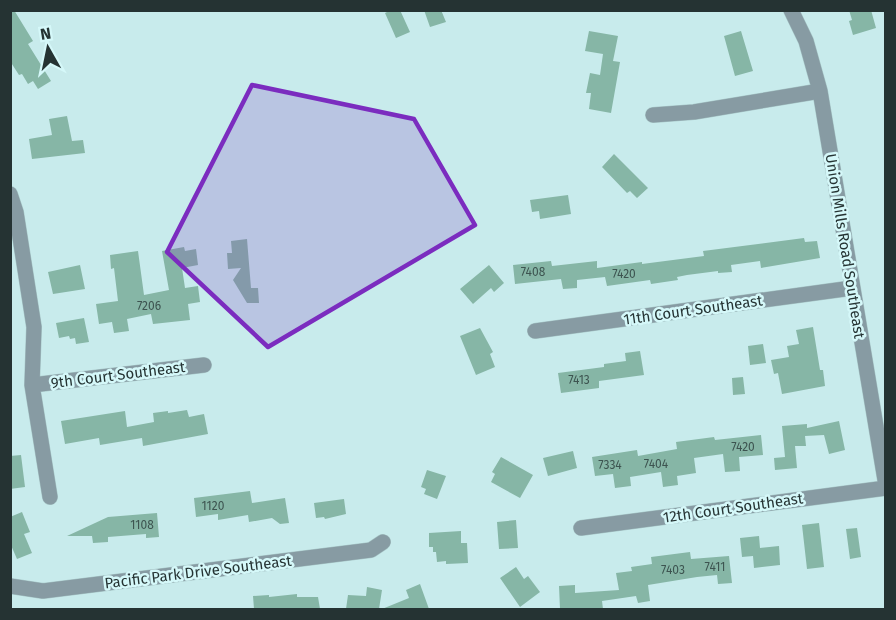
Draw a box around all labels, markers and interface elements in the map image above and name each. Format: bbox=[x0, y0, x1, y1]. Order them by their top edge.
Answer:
north arrow bbox=[18, 18, 78, 78]
text: N bbox=[39, 23, 52, 44]
street label: Union Mills Road Southeast bbox=[821, 152, 869, 340]
house number: 7408 bbox=[521, 265, 546, 279]
house number: 7420 bbox=[612, 267, 636, 281]
street label: 11th Court Southeast bbox=[622, 291, 764, 329]
house number: 7206 bbox=[137, 299, 161, 313]
street label: 9th Court Southeast bbox=[50, 358, 187, 392]
house number: 7413 bbox=[568, 373, 590, 387]
house number: 7420 bbox=[731, 440, 755, 454]
house number: 7404 bbox=[644, 457, 669, 471]
house number: 7334 bbox=[598, 458, 622, 472]
street label: 12th Court Southeast bbox=[662, 489, 805, 527]
house number: 1120 bbox=[202, 499, 225, 513]
house number: 1108 bbox=[130, 518, 154, 532]
street label: Pacific Park Drive Southeast bbox=[104, 552, 293, 592]
house number: 7411 bbox=[705, 560, 725, 574]
house number: 7403 bbox=[661, 563, 685, 577]

